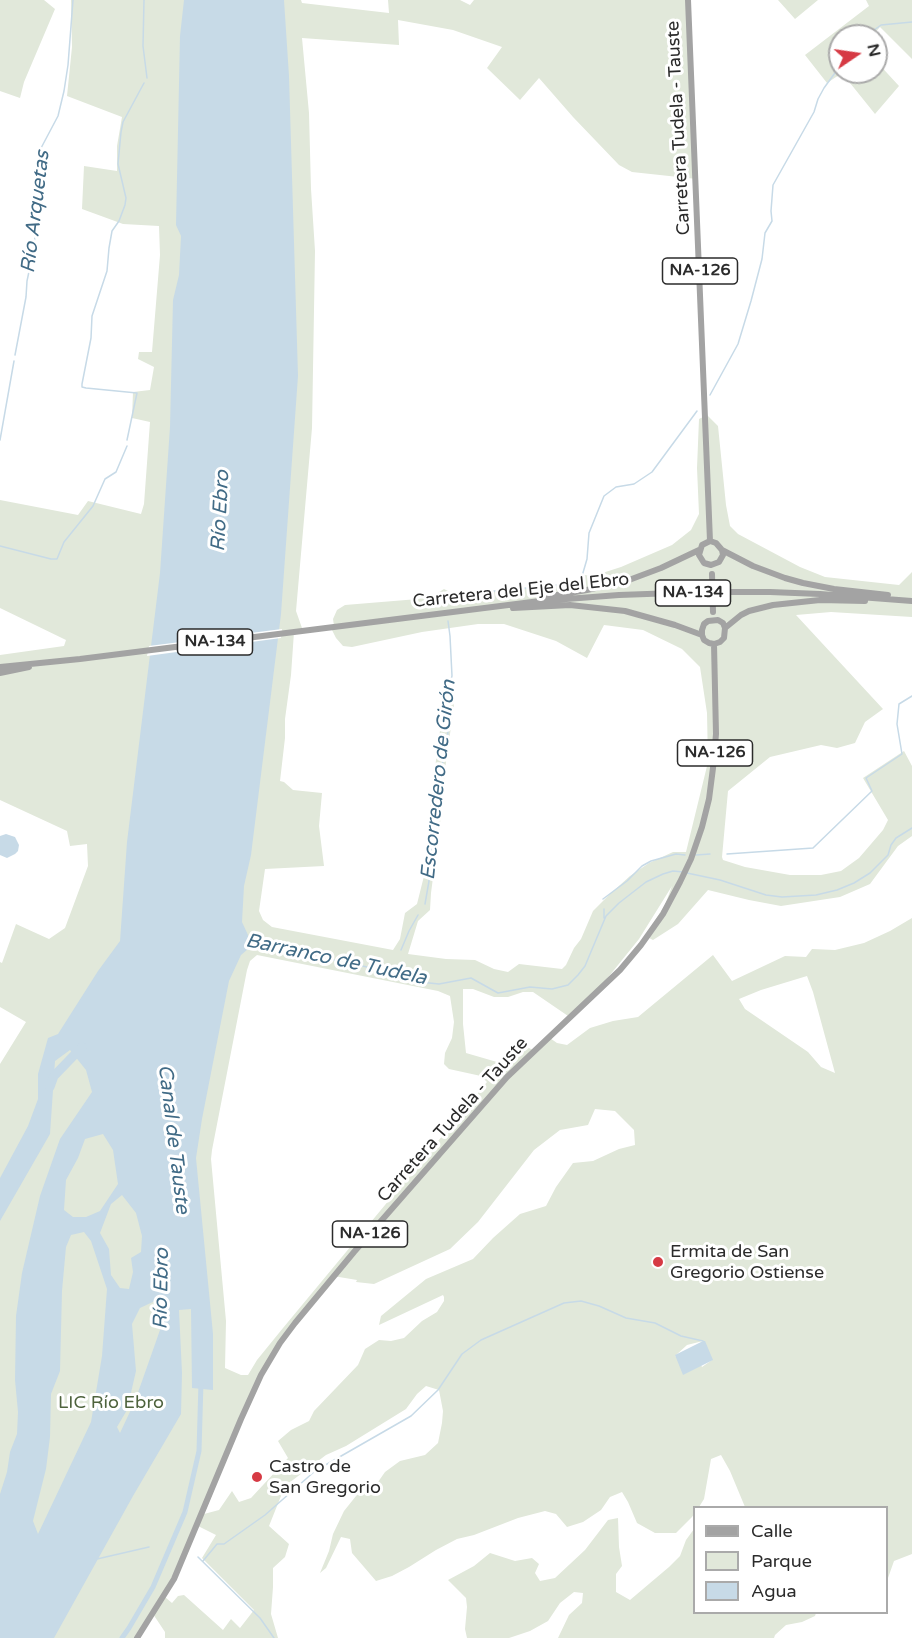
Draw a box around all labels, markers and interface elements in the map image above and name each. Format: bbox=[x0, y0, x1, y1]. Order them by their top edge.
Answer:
street label: Carretera Tudela - Tauste bbox=[663, 20, 695, 236]
north arrow bbox=[828, 24, 888, 84]
text: N bbox=[862, 42, 885, 59]
water label: Río Arquetas bbox=[17, 149, 55, 275]
road number: NA-126 bbox=[662, 258, 738, 284]
water label: Río Ebro bbox=[207, 470, 235, 552]
street label: Carretera del Eje del Ebro bbox=[412, 569, 630, 613]
road number: NA-134 bbox=[656, 580, 730, 606]
road number: NA-134 bbox=[178, 629, 252, 655]
water label: Escorredero de Girón bbox=[417, 679, 461, 881]
road number: NA-126 bbox=[678, 740, 752, 766]
water label: Barranco de Tudela bbox=[243, 929, 429, 991]
street label: Carretera Tudela - Tauste bbox=[373, 1033, 533, 1207]
water label: Canal de Tauste bbox=[152, 1063, 194, 1215]
road number: NA-126 bbox=[332, 1221, 407, 1247]
place label: Ermita de San Gregorio Ostiense bbox=[670, 1241, 824, 1284]
water label: Río Ebro bbox=[149, 1248, 175, 1330]
marker: Ermita de San Gregorio Ostiense bbox=[651, 1255, 665, 1269]
park label: LIC Río Ebro bbox=[58, 1392, 164, 1414]
place label: Castro de San Gregorio bbox=[269, 1456, 381, 1498]
marker: Castro de San Gregorio bbox=[250, 1470, 264, 1484]
legend bbox=[693, 1506, 888, 1614]
text: Calle bbox=[751, 1520, 793, 1542]
text: Parque bbox=[751, 1550, 812, 1572]
text: Agua bbox=[751, 1580, 797, 1602]

